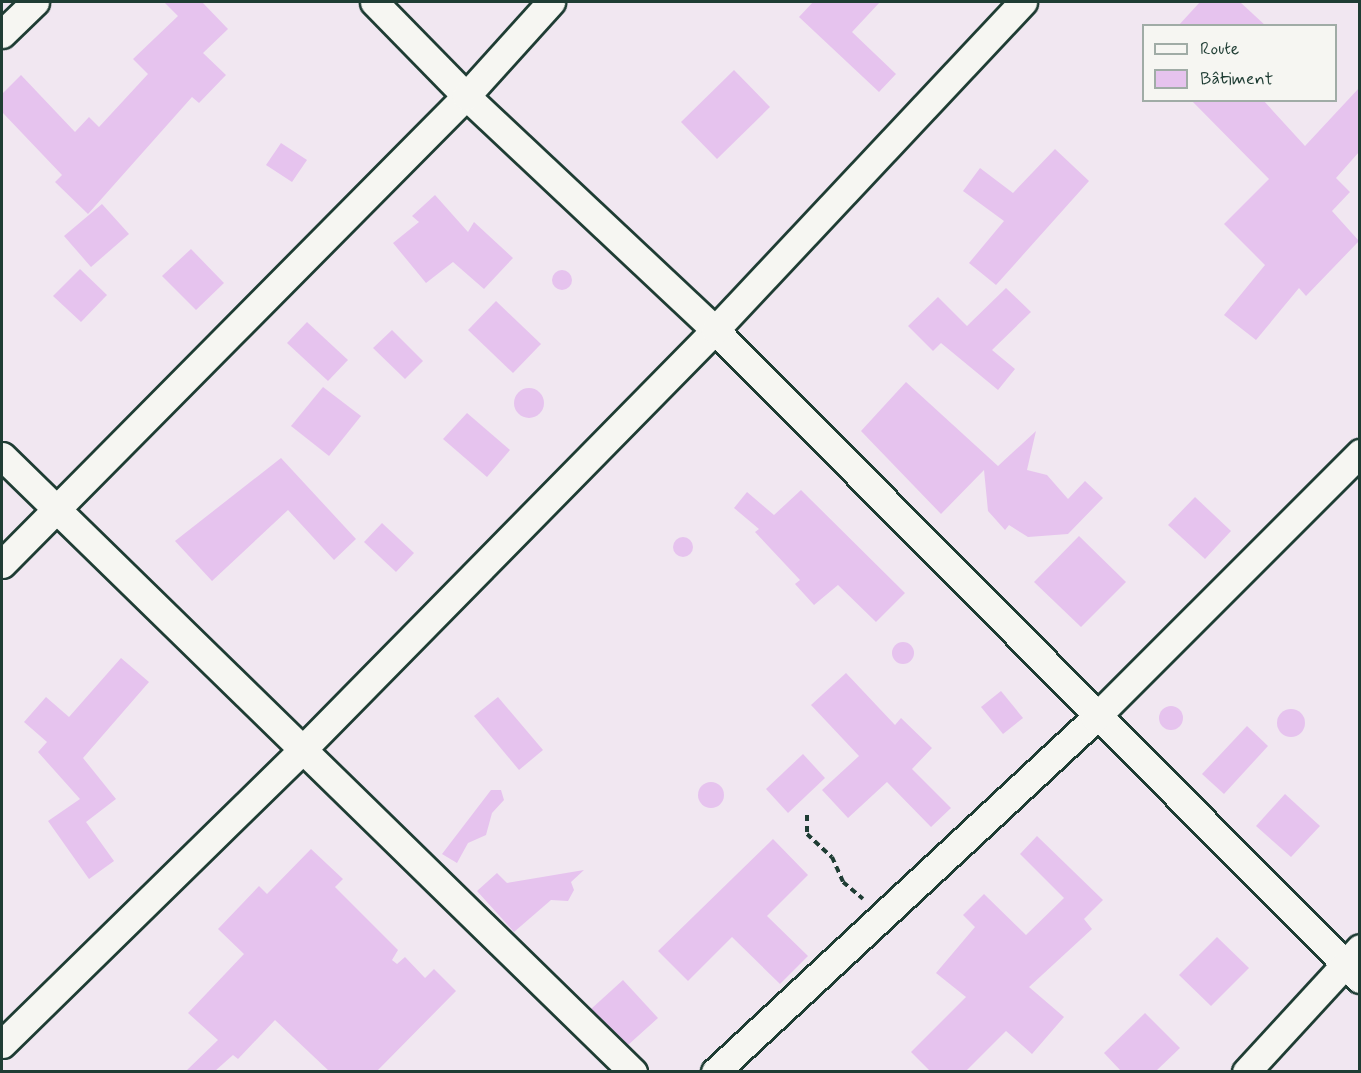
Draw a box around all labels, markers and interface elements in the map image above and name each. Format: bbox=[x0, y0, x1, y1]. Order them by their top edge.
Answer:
legend bbox=[1142, 24, 1337, 102]
text: Route bbox=[1200, 37, 1239, 61]
text: Bâtiment bbox=[1200, 67, 1273, 91]

